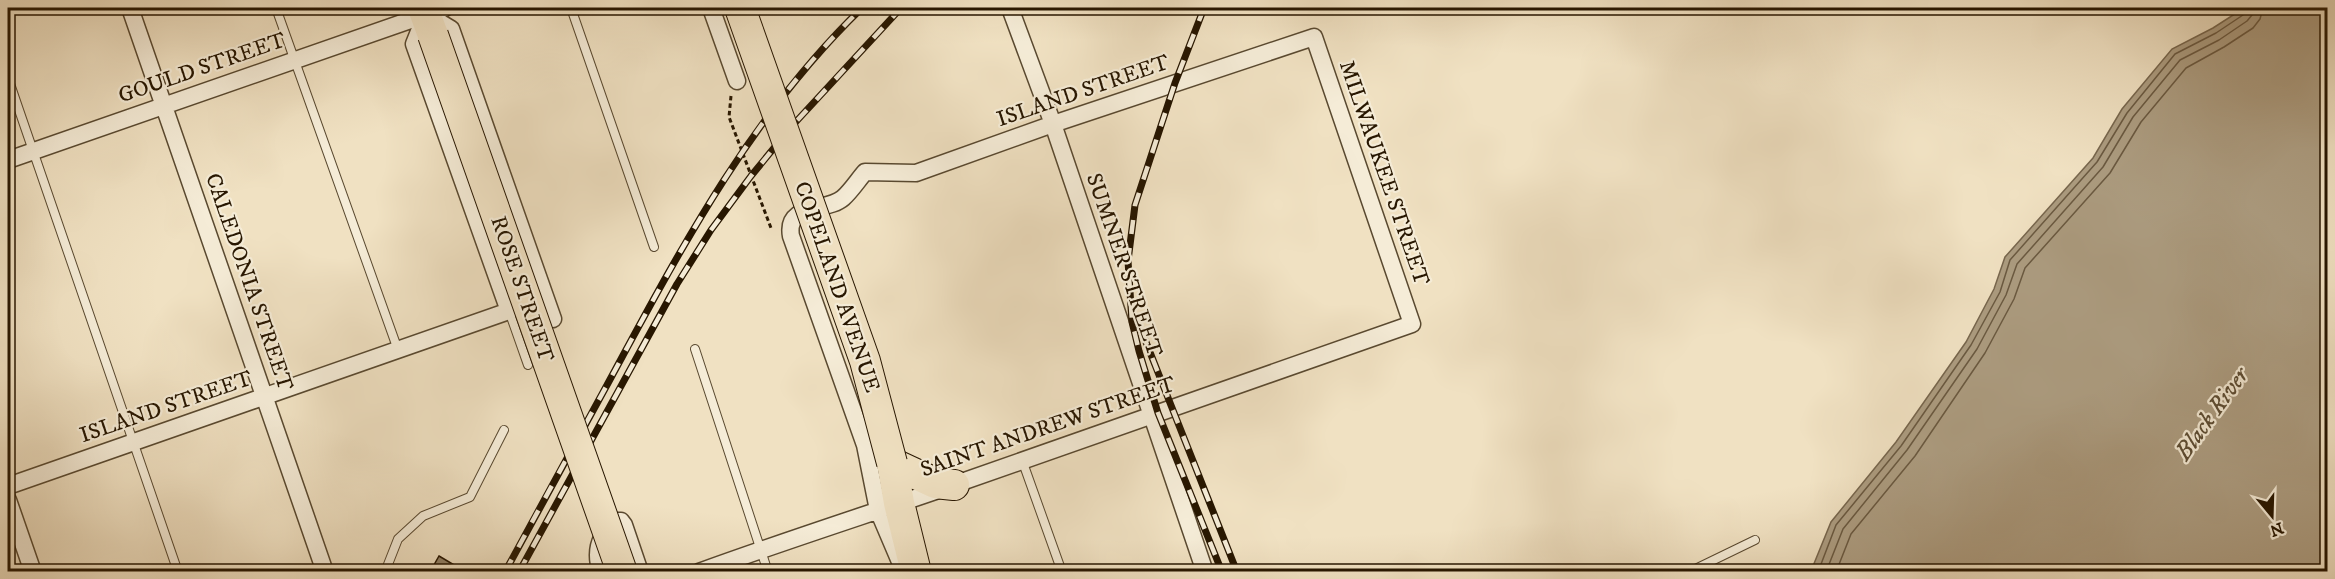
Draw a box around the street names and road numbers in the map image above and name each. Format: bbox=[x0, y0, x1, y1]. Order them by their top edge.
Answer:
street label: GOULD STREET bbox=[115, 27, 290, 109]
street label: ISLAND STREET bbox=[993, 49, 1173, 133]
street label: MILWAUKEE STREET bbox=[1333, 57, 1435, 289]
street label: CALEDONIA STREET bbox=[199, 170, 299, 395]
street label: SUMNER STREET bbox=[1080, 170, 1168, 361]
street label: COPELAND AVENUE bbox=[788, 178, 886, 396]
street label: ROSE STREET bbox=[484, 212, 560, 366]
street label: ISLAND STREET bbox=[76, 365, 256, 449]
street label: SAINT ANDREW STREET bbox=[917, 371, 1179, 483]

